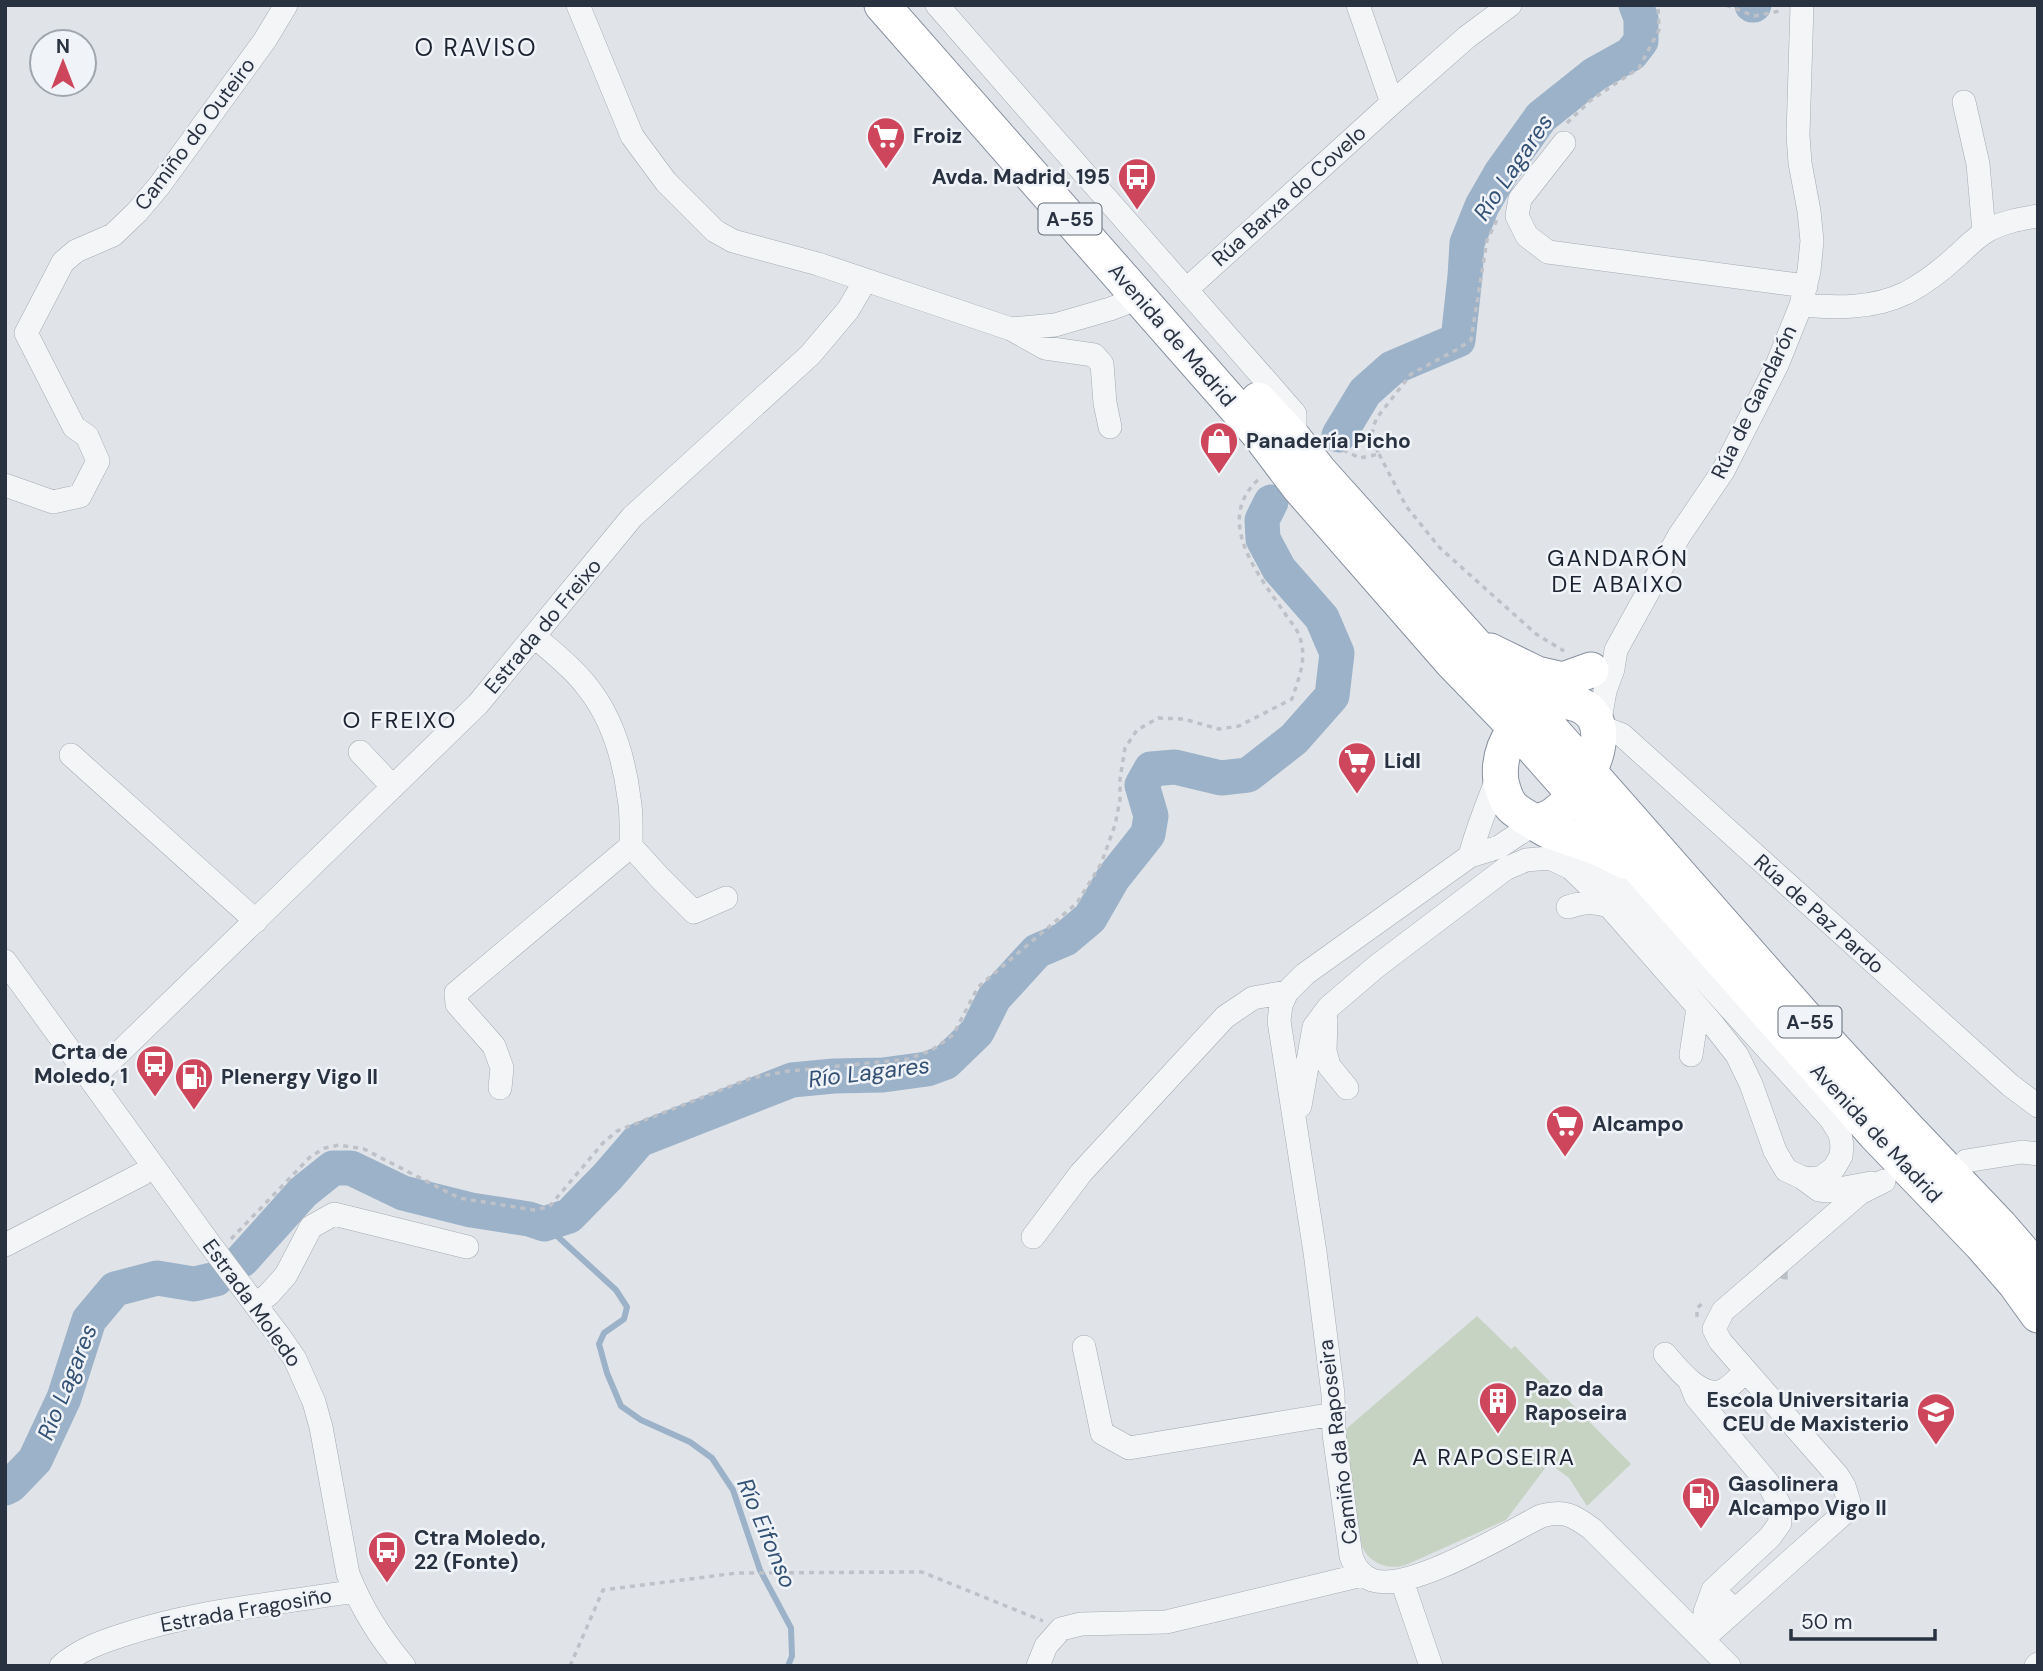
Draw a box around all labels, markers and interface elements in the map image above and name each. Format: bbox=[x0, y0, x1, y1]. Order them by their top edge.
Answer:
north arrow bbox=[28, 28, 98, 98]
district label: O RAVISO bbox=[415, 32, 538, 63]
text: N bbox=[56, 34, 70, 59]
street label: Camiño do Outeiro bbox=[128, 52, 262, 216]
water label: Río Lagares bbox=[1466, 108, 1560, 226]
supermarket icon: Froiz bbox=[865, 115, 907, 170]
street label: Rúa Barxa do Covelo bbox=[1206, 119, 1372, 273]
place label: Froiz bbox=[913, 122, 962, 150]
bus stop icon: Avda. Madrid, 195 bbox=[1116, 156, 1158, 211]
place label: Avda. Madrid, 195 bbox=[932, 163, 1110, 191]
road number: A-55 bbox=[1038, 204, 1102, 234]
street label: Avenida de Madrid bbox=[1102, 257, 1242, 413]
street label: Rúa de Gandarón bbox=[1705, 320, 1803, 484]
shop icon: Panadería Picho bbox=[1198, 420, 1240, 475]
place label: Panadería Picho bbox=[1246, 427, 1411, 455]
district label: GANDARÓN DE ABAIXO bbox=[1547, 543, 1689, 599]
street label: Estrada do Freixo bbox=[478, 552, 608, 700]
district label: O FREIXO bbox=[343, 705, 457, 735]
supermarket icon: Lidl bbox=[1336, 740, 1378, 795]
place label: Lidl bbox=[1384, 747, 1421, 775]
street label: Rúa de Paz Pardo bbox=[1748, 848, 1890, 980]
road number: A-55 bbox=[1778, 1006, 1842, 1038]
place label: Crta de Moledo, 1 bbox=[34, 1038, 128, 1090]
bus stop icon: Crta de Moledo, 1 bbox=[134, 1043, 176, 1098]
water label: Río Lagares bbox=[807, 1050, 931, 1094]
fuel station icon: Plenergy Vigo II bbox=[173, 1056, 215, 1111]
street label: Avenida de Madrid bbox=[1804, 1057, 1948, 1209]
place label: Plenergy Vigo II bbox=[221, 1063, 378, 1091]
supermarket icon: Alcampo bbox=[1544, 1103, 1586, 1158]
place label: Alcampo bbox=[1592, 1110, 1684, 1138]
street label: Estrada Moledo bbox=[196, 1233, 308, 1373]
water label: Río Lagares bbox=[30, 1320, 104, 1444]
street label: Camiño da Raposeira bbox=[1312, 1338, 1364, 1546]
place label: Pazo da Raposeira bbox=[1525, 1375, 1627, 1427]
building icon: Pazo da Raposeira bbox=[1477, 1380, 1519, 1435]
place label: Escola Universitaria CEU de Maxisterio bbox=[1707, 1386, 1909, 1438]
school or university icon: Escola Universitaria CEU de Maxisterio bbox=[1915, 1391, 1957, 1446]
district label: A RAPOSEIRA bbox=[1412, 1442, 1576, 1472]
place label: Gasolinera Alcampo Vigo II bbox=[1728, 1470, 1887, 1522]
water label: Río Eifonso bbox=[730, 1473, 804, 1593]
fuel station icon: Gasolinera Alcampo Vigo II bbox=[1680, 1475, 1722, 1530]
place label: Ctra Moledo, 22 (Fonte) bbox=[414, 1524, 546, 1576]
bus stop icon: Ctra Moledo, 22 (Fonte) bbox=[366, 1529, 408, 1584]
street label: Estrada Fragosiño bbox=[158, 1581, 334, 1639]
scale bar bbox=[1791, 1598, 1934, 1642]
text: 50 m bbox=[1801, 1608, 1852, 1636]

